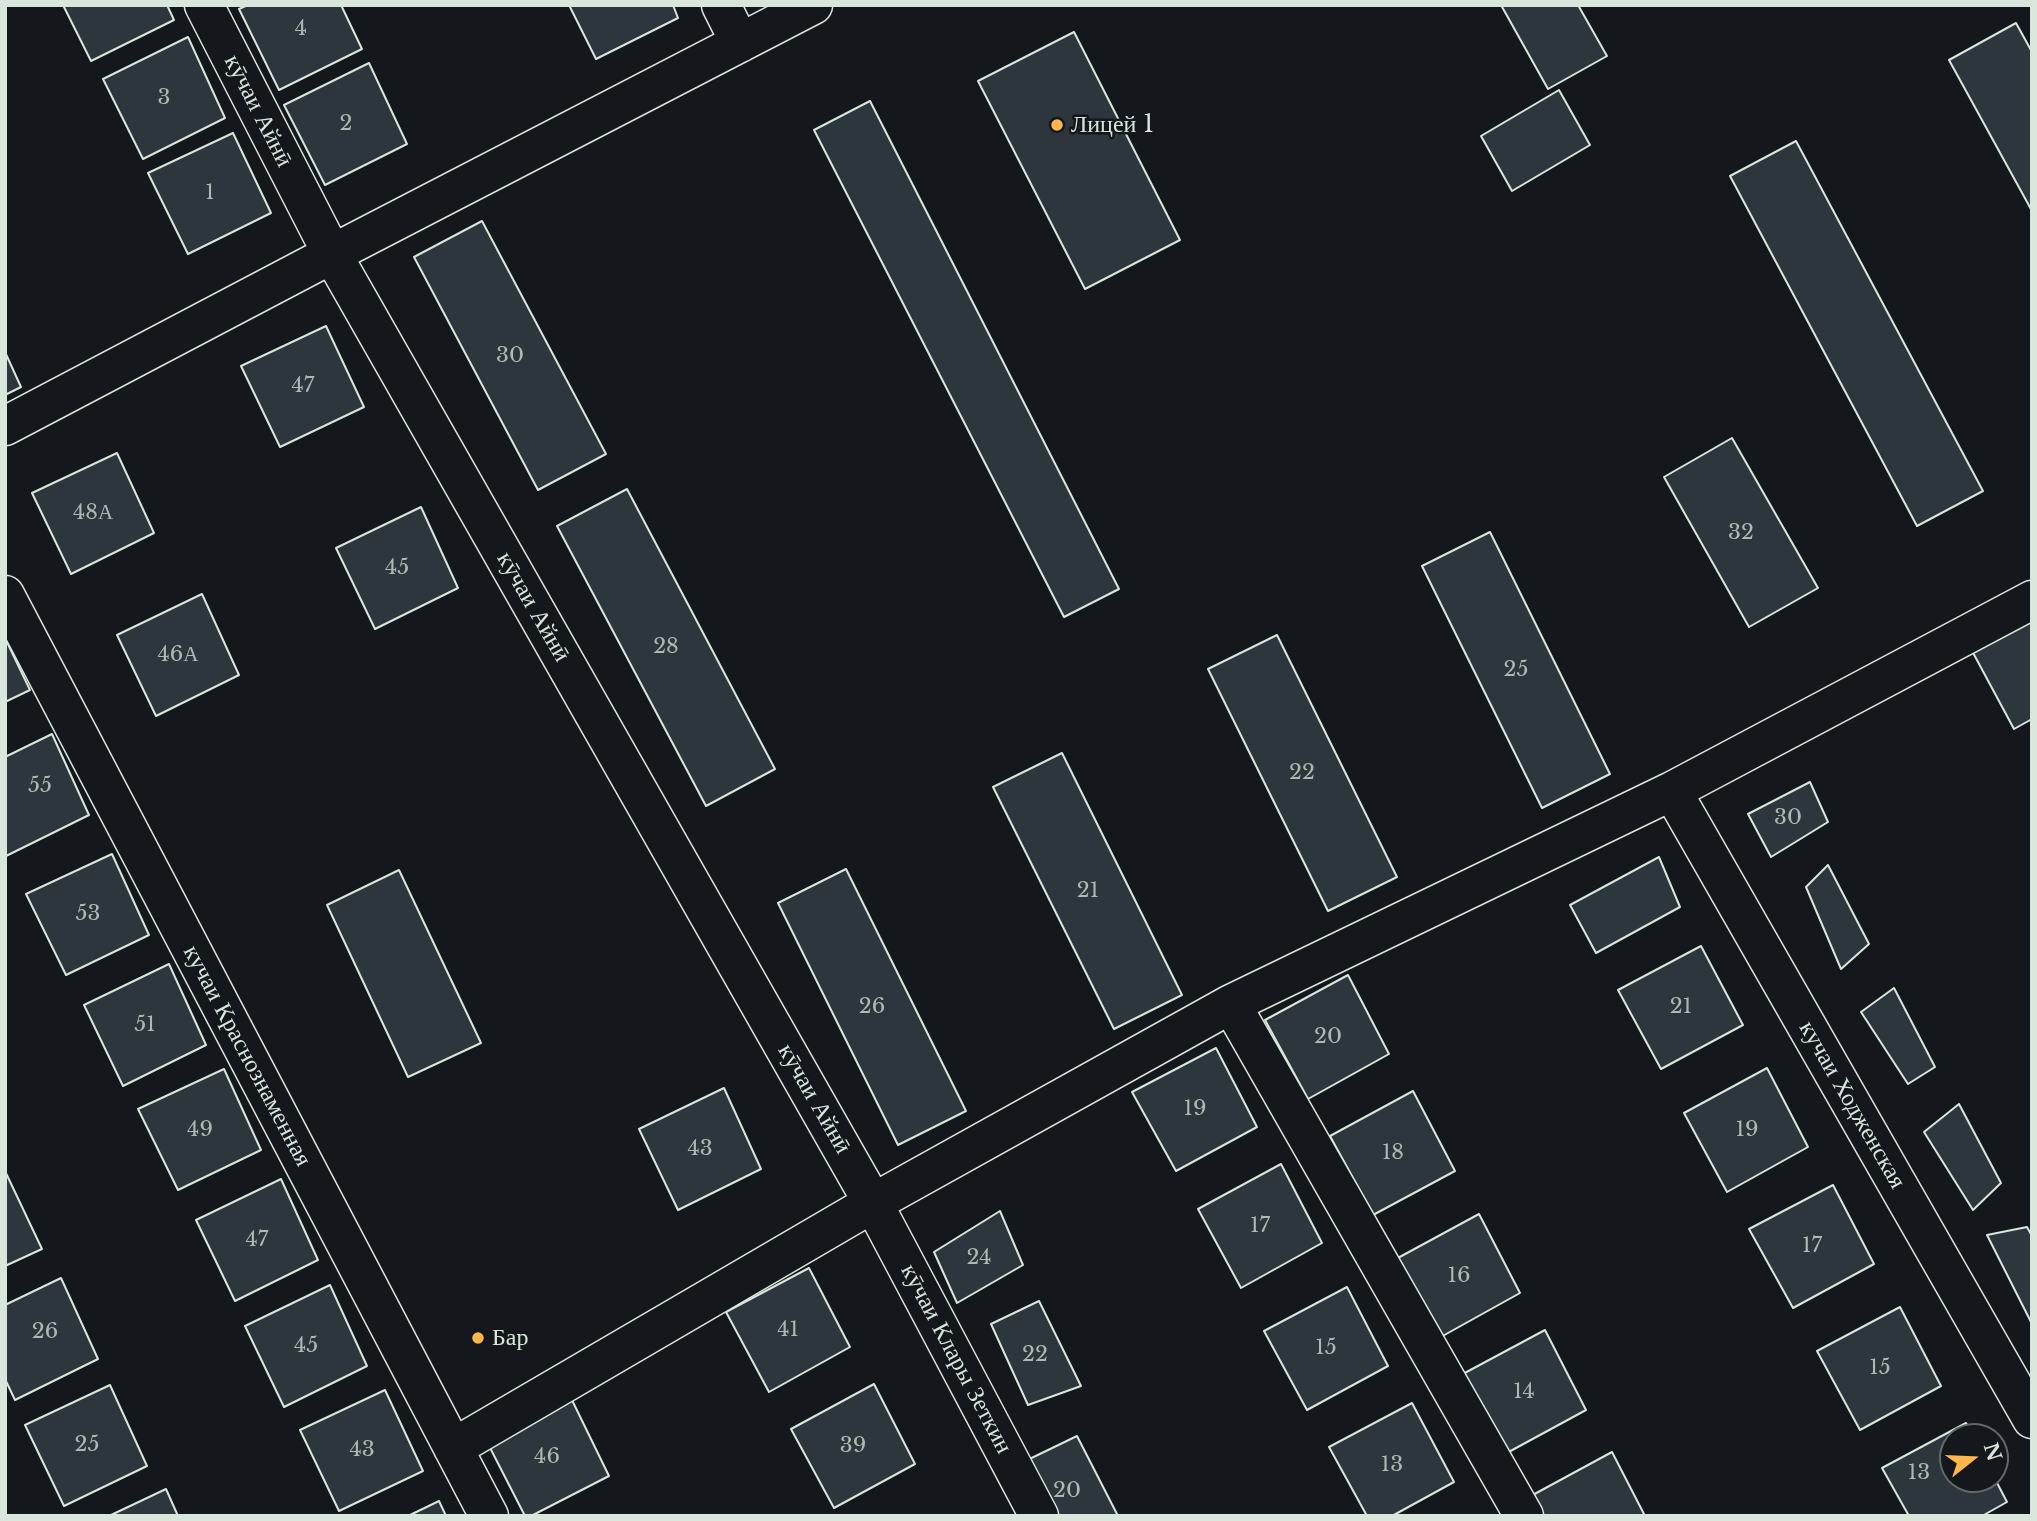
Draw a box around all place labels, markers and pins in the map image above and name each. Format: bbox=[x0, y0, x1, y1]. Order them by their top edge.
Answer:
place label: Лицей 1 bbox=[1071, 111, 1154, 139]
marker: Лицей 1 bbox=[1049, 117, 1065, 133]
place label: Бар bbox=[492, 1324, 528, 1352]
marker: Бар bbox=[470, 1330, 486, 1346]

